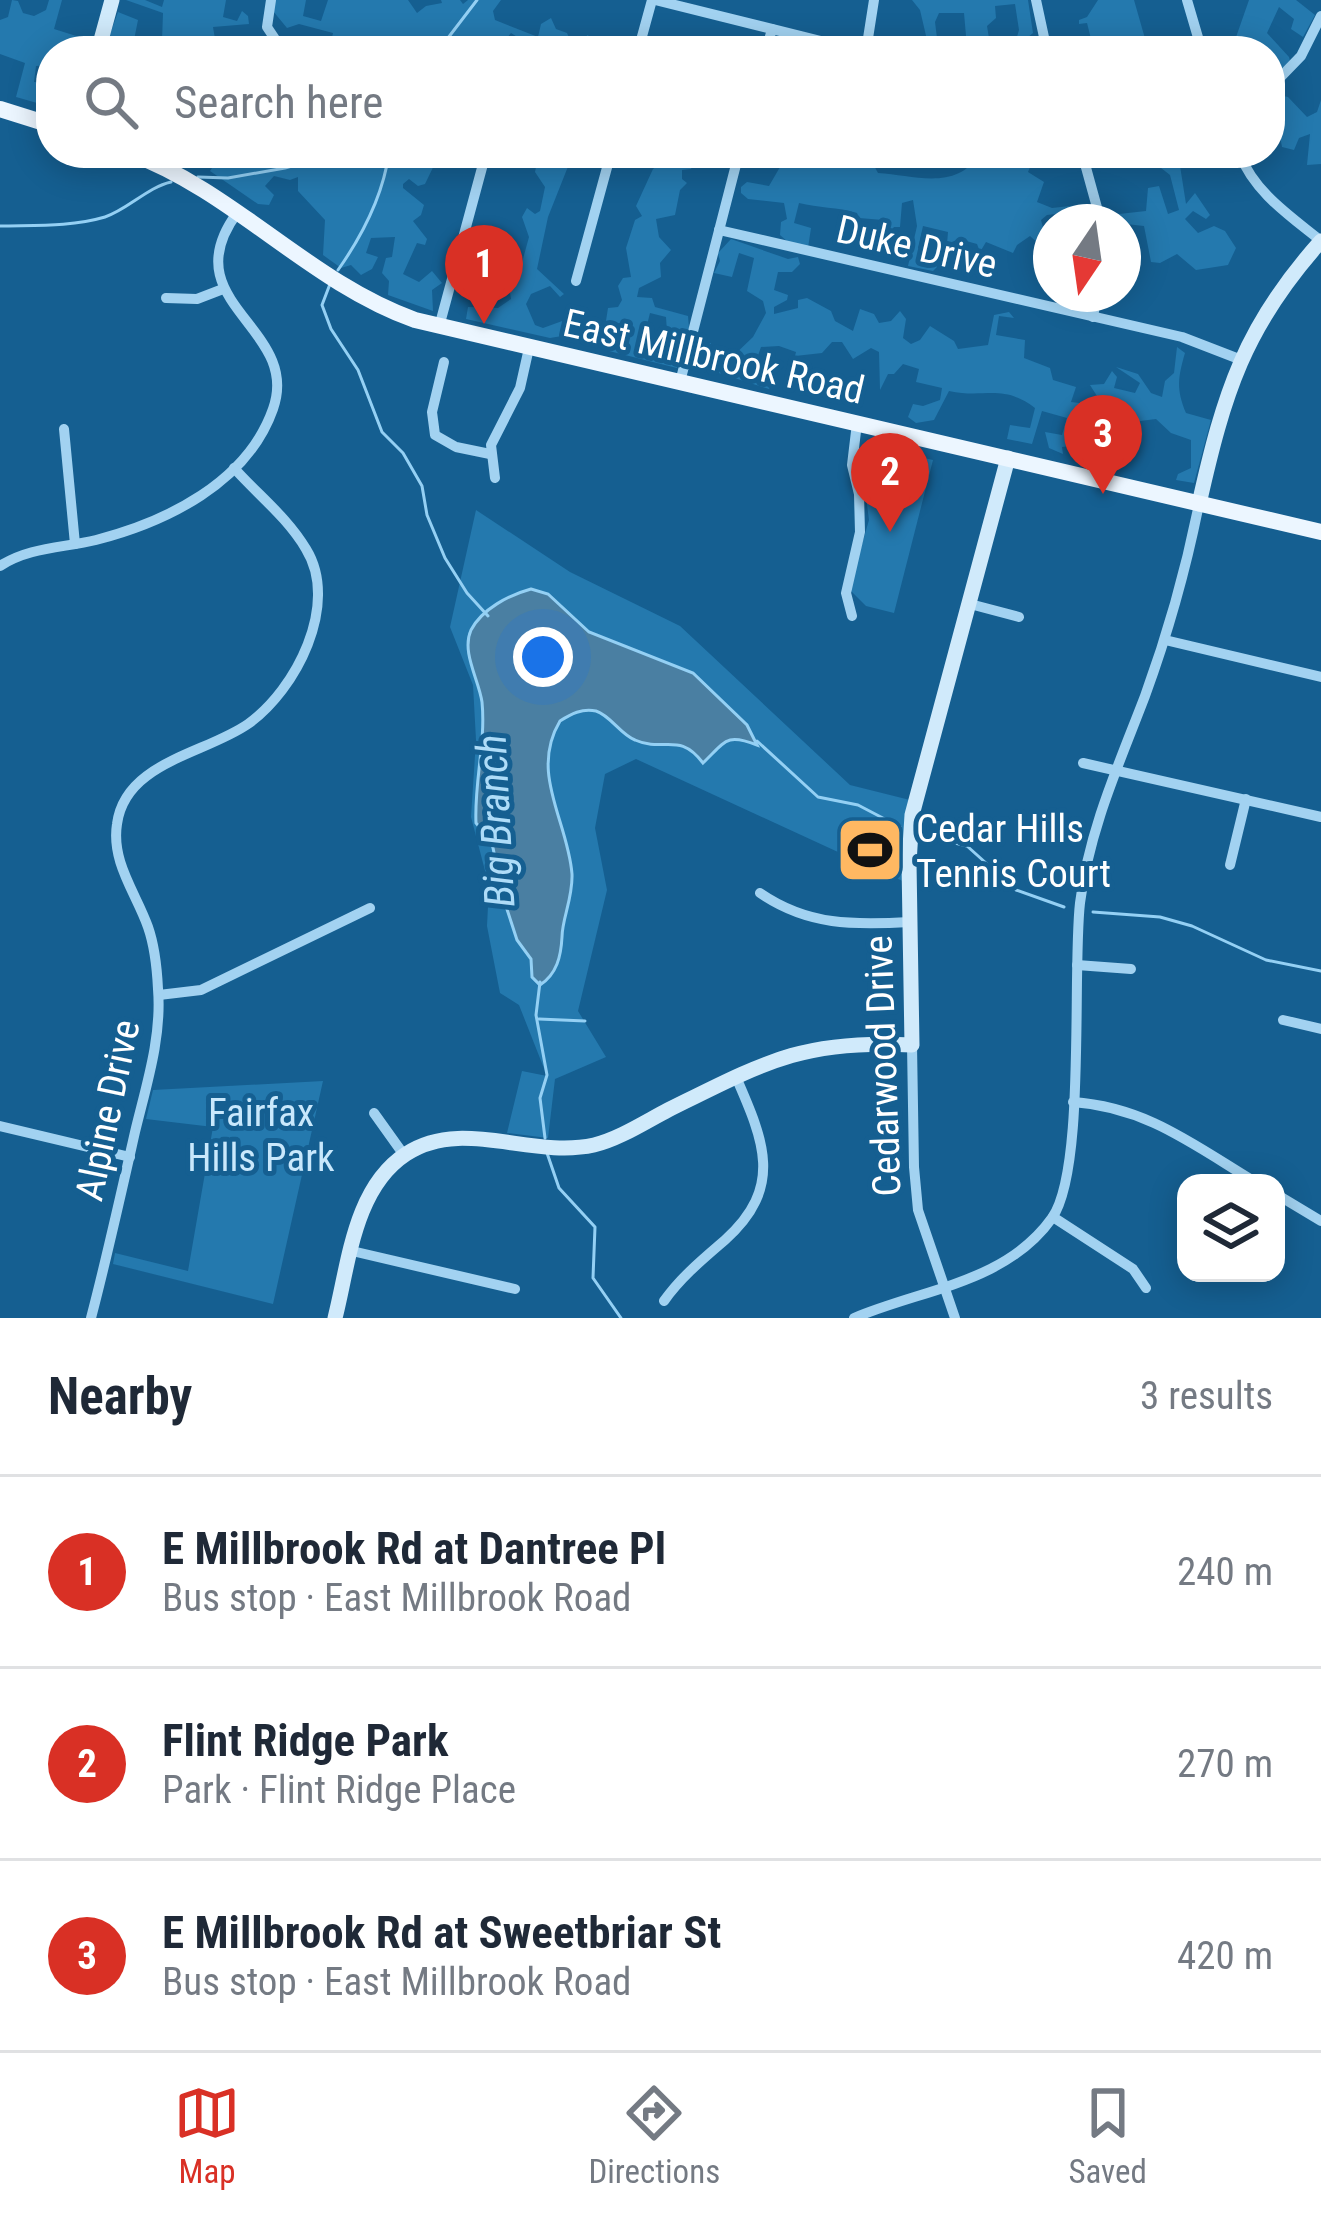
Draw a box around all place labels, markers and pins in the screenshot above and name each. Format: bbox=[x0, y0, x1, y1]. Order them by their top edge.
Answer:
pin: 1 bbox=[445, 225, 523, 324]
pin: 3 bbox=[1064, 395, 1142, 494]
pin: 2 bbox=[851, 433, 929, 532]
place label: Cedar Hills Tennis Court bbox=[916, 806, 1111, 897]
sports icon: Cedar Hills Tennis Court bbox=[835, 815, 905, 885]

